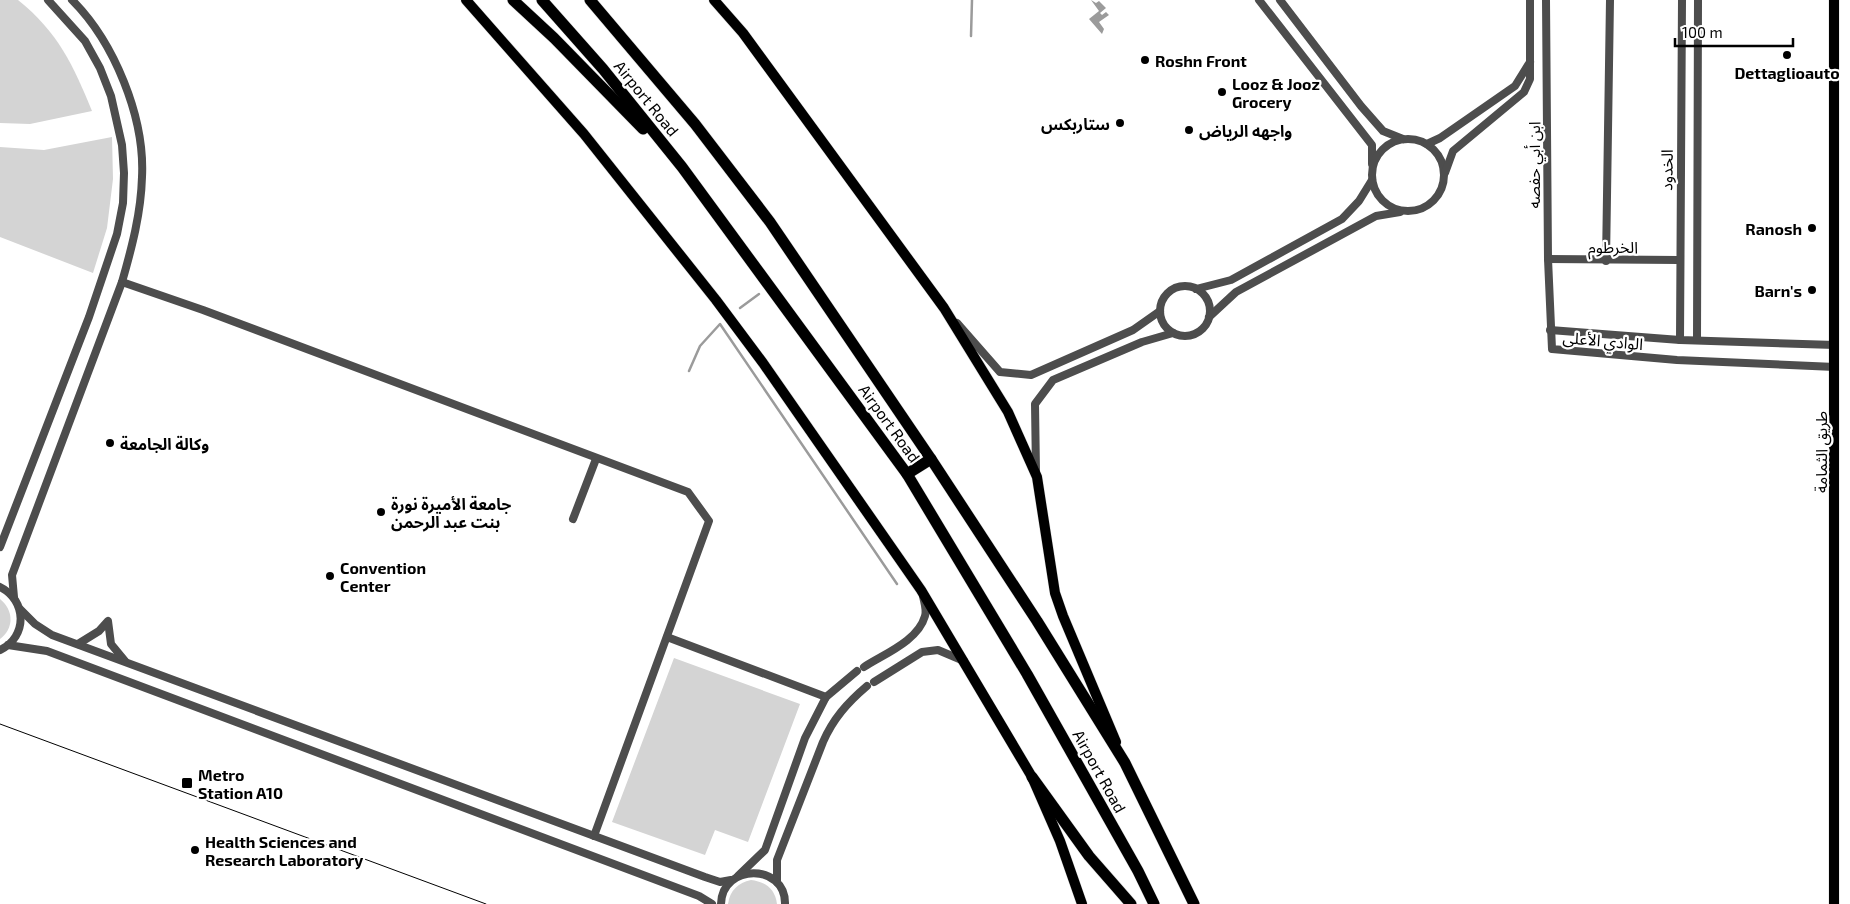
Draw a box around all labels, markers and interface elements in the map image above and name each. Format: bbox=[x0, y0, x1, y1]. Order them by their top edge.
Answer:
scale bar bbox=[1675, 15, 1792, 47]
text: 100 m bbox=[1682, 23, 1723, 41]
marker: Dettaglioauto bbox=[1781, 49, 1793, 61]
place label: Roshn Front bbox=[1155, 51, 1247, 70]
marker: Roshn Front bbox=[1139, 54, 1151, 66]
street label: Airport Road bbox=[611, 56, 683, 140]
place label: Dettaglioauto bbox=[1734, 63, 1840, 82]
place label: Looz & Jooz Grocery bbox=[1232, 74, 1320, 112]
marker: Looz & Jooz Grocery bbox=[1216, 86, 1228, 98]
place label: ستاربكس bbox=[1041, 114, 1110, 134]
marker: ستاربكس bbox=[1114, 117, 1126, 129]
place label: واجهه الرياض bbox=[1199, 121, 1292, 141]
street label: ابن أبي حفصه bbox=[1524, 121, 1546, 209]
marker: واجهه الرياض bbox=[1183, 124, 1195, 136]
street label: الخدود bbox=[1656, 149, 1677, 191]
place label: Ranosh bbox=[1745, 219, 1802, 238]
marker: Ranosh bbox=[1806, 222, 1818, 234]
street label: الخرطوم bbox=[1588, 237, 1638, 260]
place label: Barn's bbox=[1754, 281, 1802, 300]
marker: Barn's bbox=[1806, 284, 1818, 296]
street label: الوادي الأعلى bbox=[1562, 327, 1644, 357]
street label: Airport Road bbox=[855, 380, 925, 466]
street label: طريق الثمامة bbox=[1811, 411, 1832, 493]
place label: وكالة الجامعة bbox=[120, 434, 209, 454]
marker: وكالة الجامعة bbox=[104, 437, 116, 449]
place label: جامعة الأميرة نورة بنت عبد الرحمن bbox=[391, 494, 511, 532]
marker: جامعة الأميرة نورة بنت عبد الرحمن bbox=[375, 506, 387, 518]
place label: Convention Center bbox=[340, 558, 426, 595]
marker: Convention Center bbox=[324, 570, 336, 582]
street label: Airport Road bbox=[1069, 726, 1131, 816]
place label: Metro Station A10 bbox=[198, 765, 283, 802]
marker: Metro Station A10 bbox=[180, 776, 194, 790]
place label: Health Sciences and Research Laboratory bbox=[205, 832, 363, 870]
marker: Health Sciences and Research Laboratory bbox=[189, 844, 201, 856]

